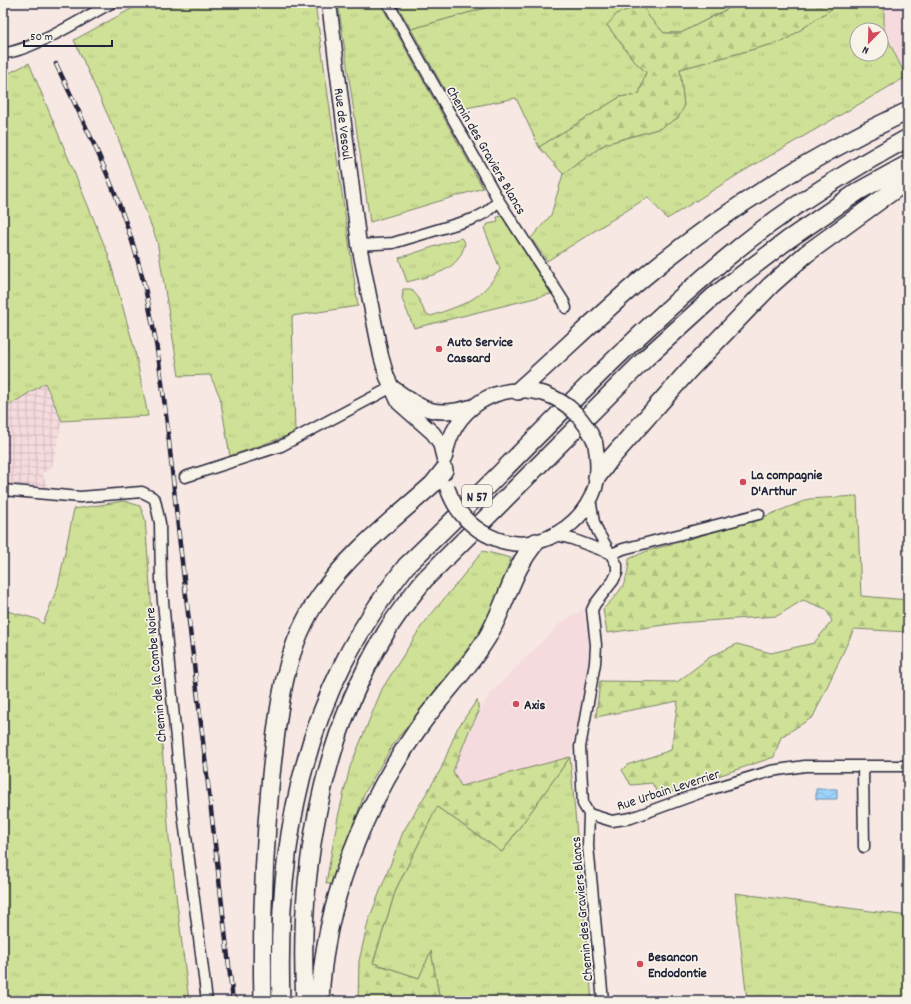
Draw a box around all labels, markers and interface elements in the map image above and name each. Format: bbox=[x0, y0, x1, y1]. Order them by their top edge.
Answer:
scale bar bbox=[24, 22, 112, 48]
north arrow bbox=[849, 22, 889, 62]
text: 50 m bbox=[30, 29, 53, 46]
text: N bbox=[860, 41, 872, 58]
street label: Chemin des Graviers Blancs bbox=[440, 83, 530, 219]
street label: Rue de Vesoul bbox=[328, 87, 356, 162]
place label: Auto Service Cassard bbox=[447, 333, 513, 369]
marker: Auto Service Cassard bbox=[434, 344, 444, 354]
place label: La compagnie D'Arthur bbox=[751, 466, 822, 502]
marker: La compagnie D'Arthur bbox=[738, 477, 748, 487]
road number: N 57 bbox=[462, 485, 492, 507]
street label: Chemin de la Combe Noire bbox=[141, 606, 173, 743]
place label: Axis bbox=[524, 696, 545, 716]
marker: Axis bbox=[511, 699, 521, 709]
street label: Rue Urbain Leverrier bbox=[615, 765, 723, 817]
street label: Chemin des Graviers Blancs bbox=[567, 835, 599, 982]
place label: Besancon Endodontie bbox=[648, 948, 707, 984]
marker: Besancon Endodontie bbox=[635, 959, 645, 969]

